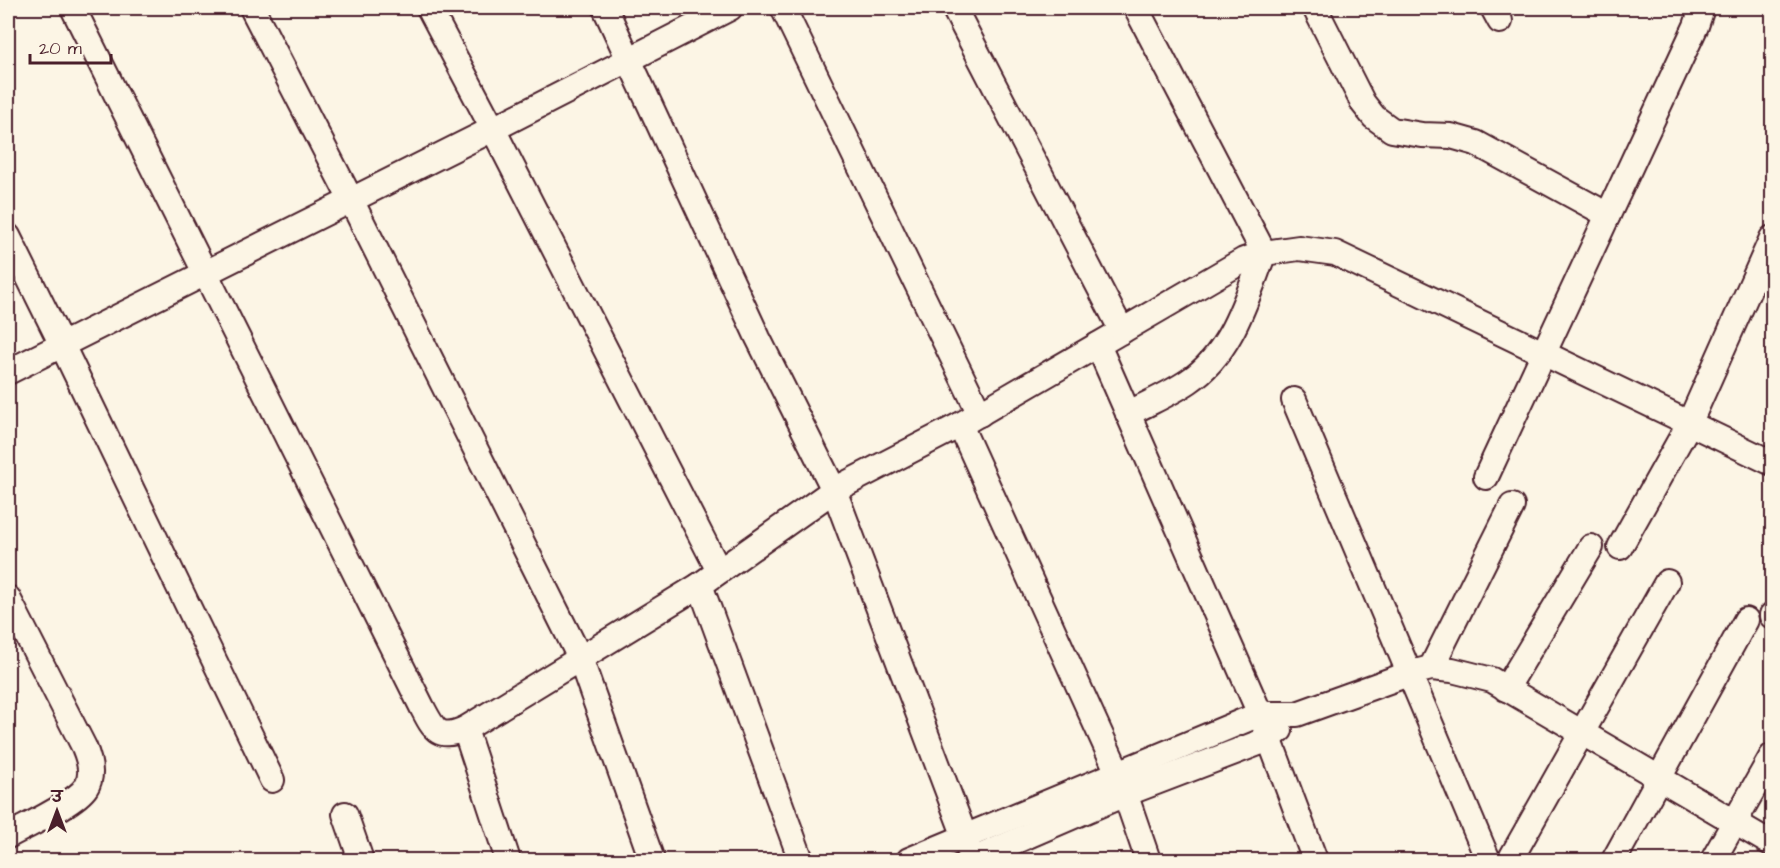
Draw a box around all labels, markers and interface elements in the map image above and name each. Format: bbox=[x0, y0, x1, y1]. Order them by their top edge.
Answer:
scale bar bbox=[30, 27, 111, 65]
text: 20 m bbox=[39, 36, 82, 61]
north arrow bbox=[27, 781, 87, 841]
text: उ bbox=[50, 786, 64, 808]

